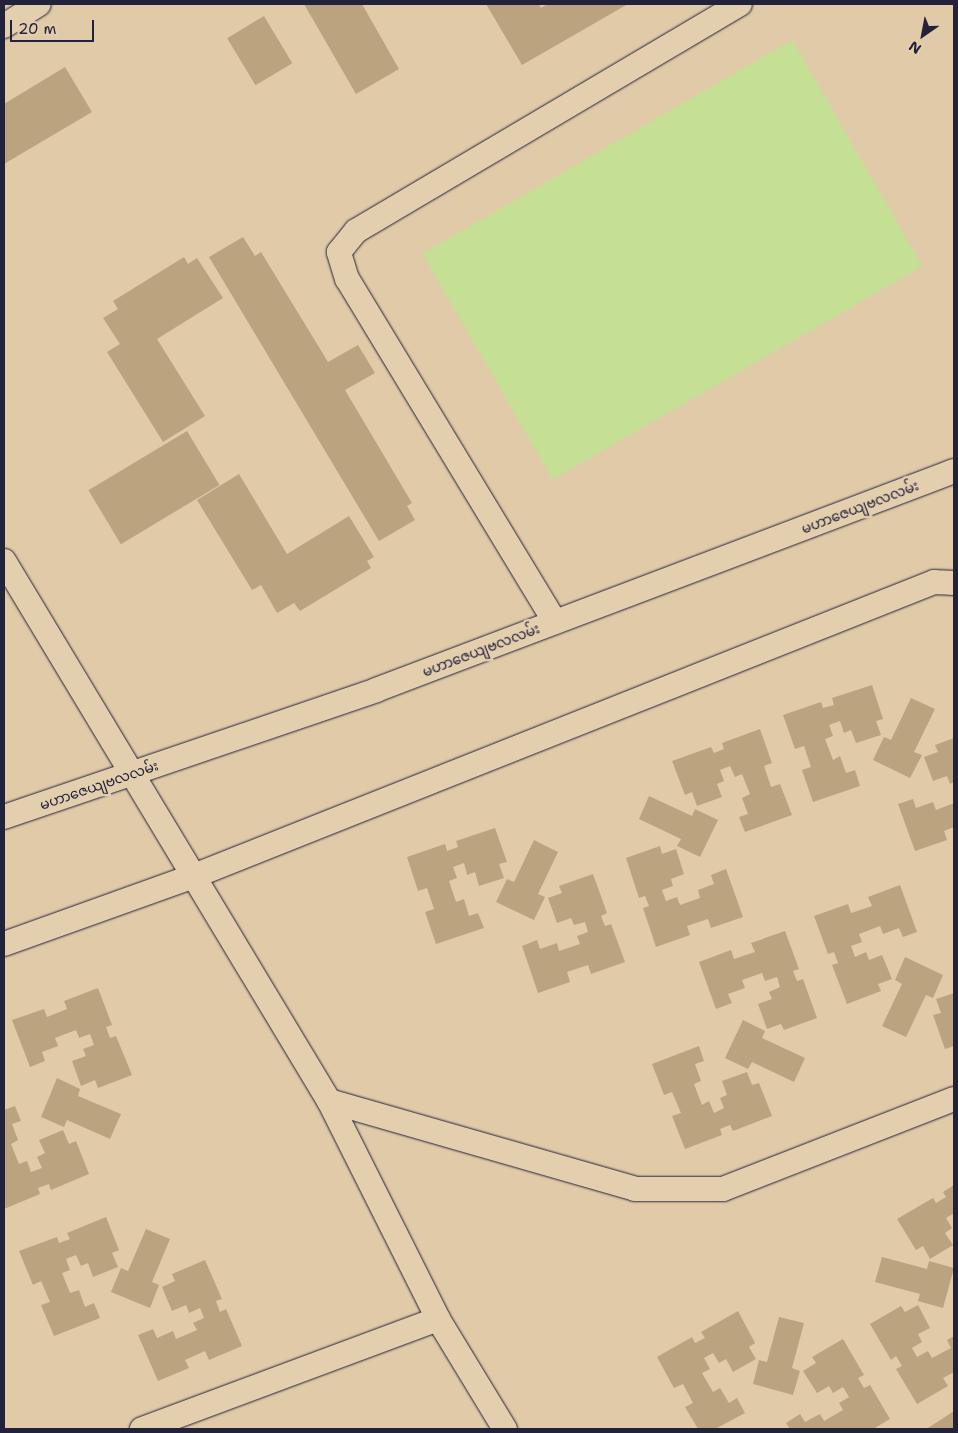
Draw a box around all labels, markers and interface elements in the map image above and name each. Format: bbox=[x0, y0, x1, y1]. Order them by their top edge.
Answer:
scale bar bbox=[12, 10, 96, 42]
north arrow bbox=[898, 10, 948, 60]
text: 20 m bbox=[18, 19, 57, 39]
text: N bbox=[905, 37, 924, 58]
street label: မဟာဇေယျဗလလမ်း bbox=[799, 477, 921, 537]
street label: မဟာဇေယျဗလလမ်း bbox=[420, 620, 542, 680]
street label: မဟာဇေယျဗလလမ်း bbox=[37, 757, 161, 813]

